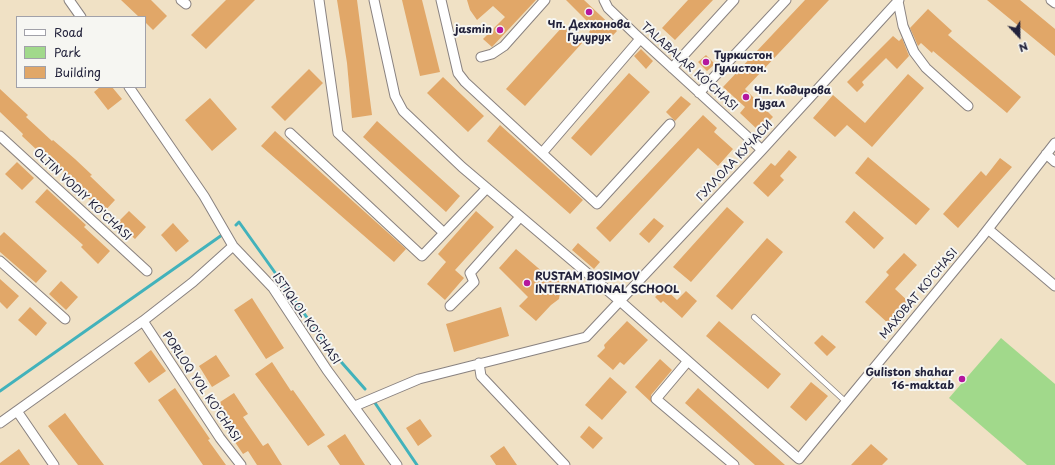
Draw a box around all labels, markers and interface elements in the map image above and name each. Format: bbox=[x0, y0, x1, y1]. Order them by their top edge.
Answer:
marker: Чп. Дехконова Гулурух bbox=[584, 7, 594, 17]
legend bbox=[16, 16, 146, 88]
north arrow bbox=[999, 16, 1039, 56]
place label: Чп. Дехконова Гулурух bbox=[547, 18, 631, 44]
street label: TALABALAR KO'CHASI bbox=[638, 20, 740, 114]
text: Road bbox=[54, 23, 83, 41]
place label: jasmin bbox=[455, 23, 492, 37]
marker: jasmin bbox=[495, 25, 505, 35]
text: N bbox=[1016, 38, 1031, 57]
text: Park bbox=[54, 43, 81, 61]
place label: Туркистон Гулистон. bbox=[714, 49, 772, 75]
marker: Туркистон Гулистон. bbox=[701, 57, 711, 67]
text: Building bbox=[54, 63, 101, 81]
place label: Чп. Кодирова Гузал bbox=[754, 84, 831, 110]
marker: Чп. Кодирова Гузал bbox=[741, 92, 751, 102]
street label: ГУЛЛОЛА КУЧАСИ bbox=[694, 118, 776, 204]
street label: OLTIN VODIY KO'CHASI bbox=[30, 146, 134, 244]
street label: MAXOBAT KO'CHASI bbox=[877, 246, 961, 342]
place label: RUSTAM BOSIMOV INTERNATIONAL SCHOOL bbox=[535, 270, 679, 296]
street label: ISTIQLOL KO'CHASI bbox=[269, 271, 343, 367]
marker: RUSTAM BOSIMOV INTERNATIONAL SCHOOL bbox=[522, 278, 532, 288]
street label: PORLOQ YOL KO'CHASI bbox=[159, 329, 243, 445]
place label: Guliston shahar 16-maktab bbox=[865, 366, 954, 392]
marker: Guliston shahar 16-maktab bbox=[957, 374, 967, 384]

